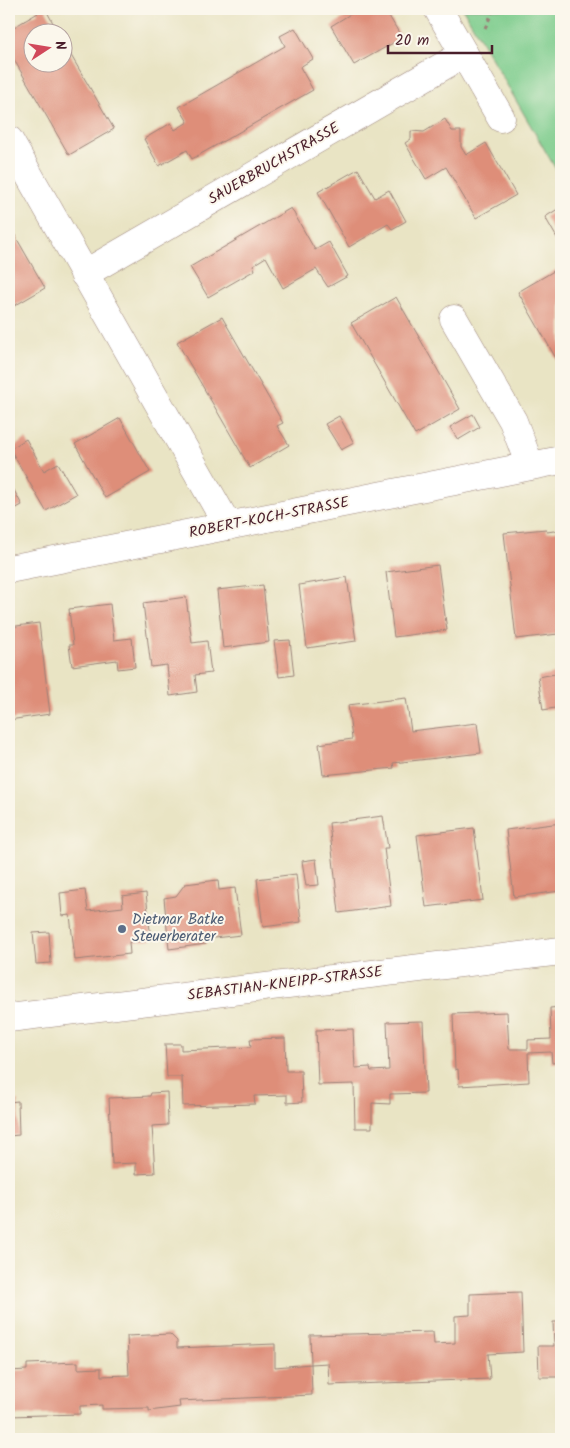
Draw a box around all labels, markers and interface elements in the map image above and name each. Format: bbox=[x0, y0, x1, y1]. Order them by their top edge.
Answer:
north arrow bbox=[22, 22, 72, 72]
scale bar bbox=[388, 22, 491, 54]
text: 20 m bbox=[395, 29, 429, 53]
text: N bbox=[48, 39, 71, 52]
street label: SAUERBRUCHSTRASSE bbox=[204, 116, 345, 212]
street label: ROBERT-KOCH-STRASSE bbox=[187, 490, 352, 545]
place label: Dietmar Batke Steuerberater bbox=[132, 908, 224, 949]
marker: Dietmar Batke Steuerberater bbox=[116, 923, 128, 935]
street label: SEBASTIAN-KNEIPP-STRASSE bbox=[186, 960, 385, 1008]

